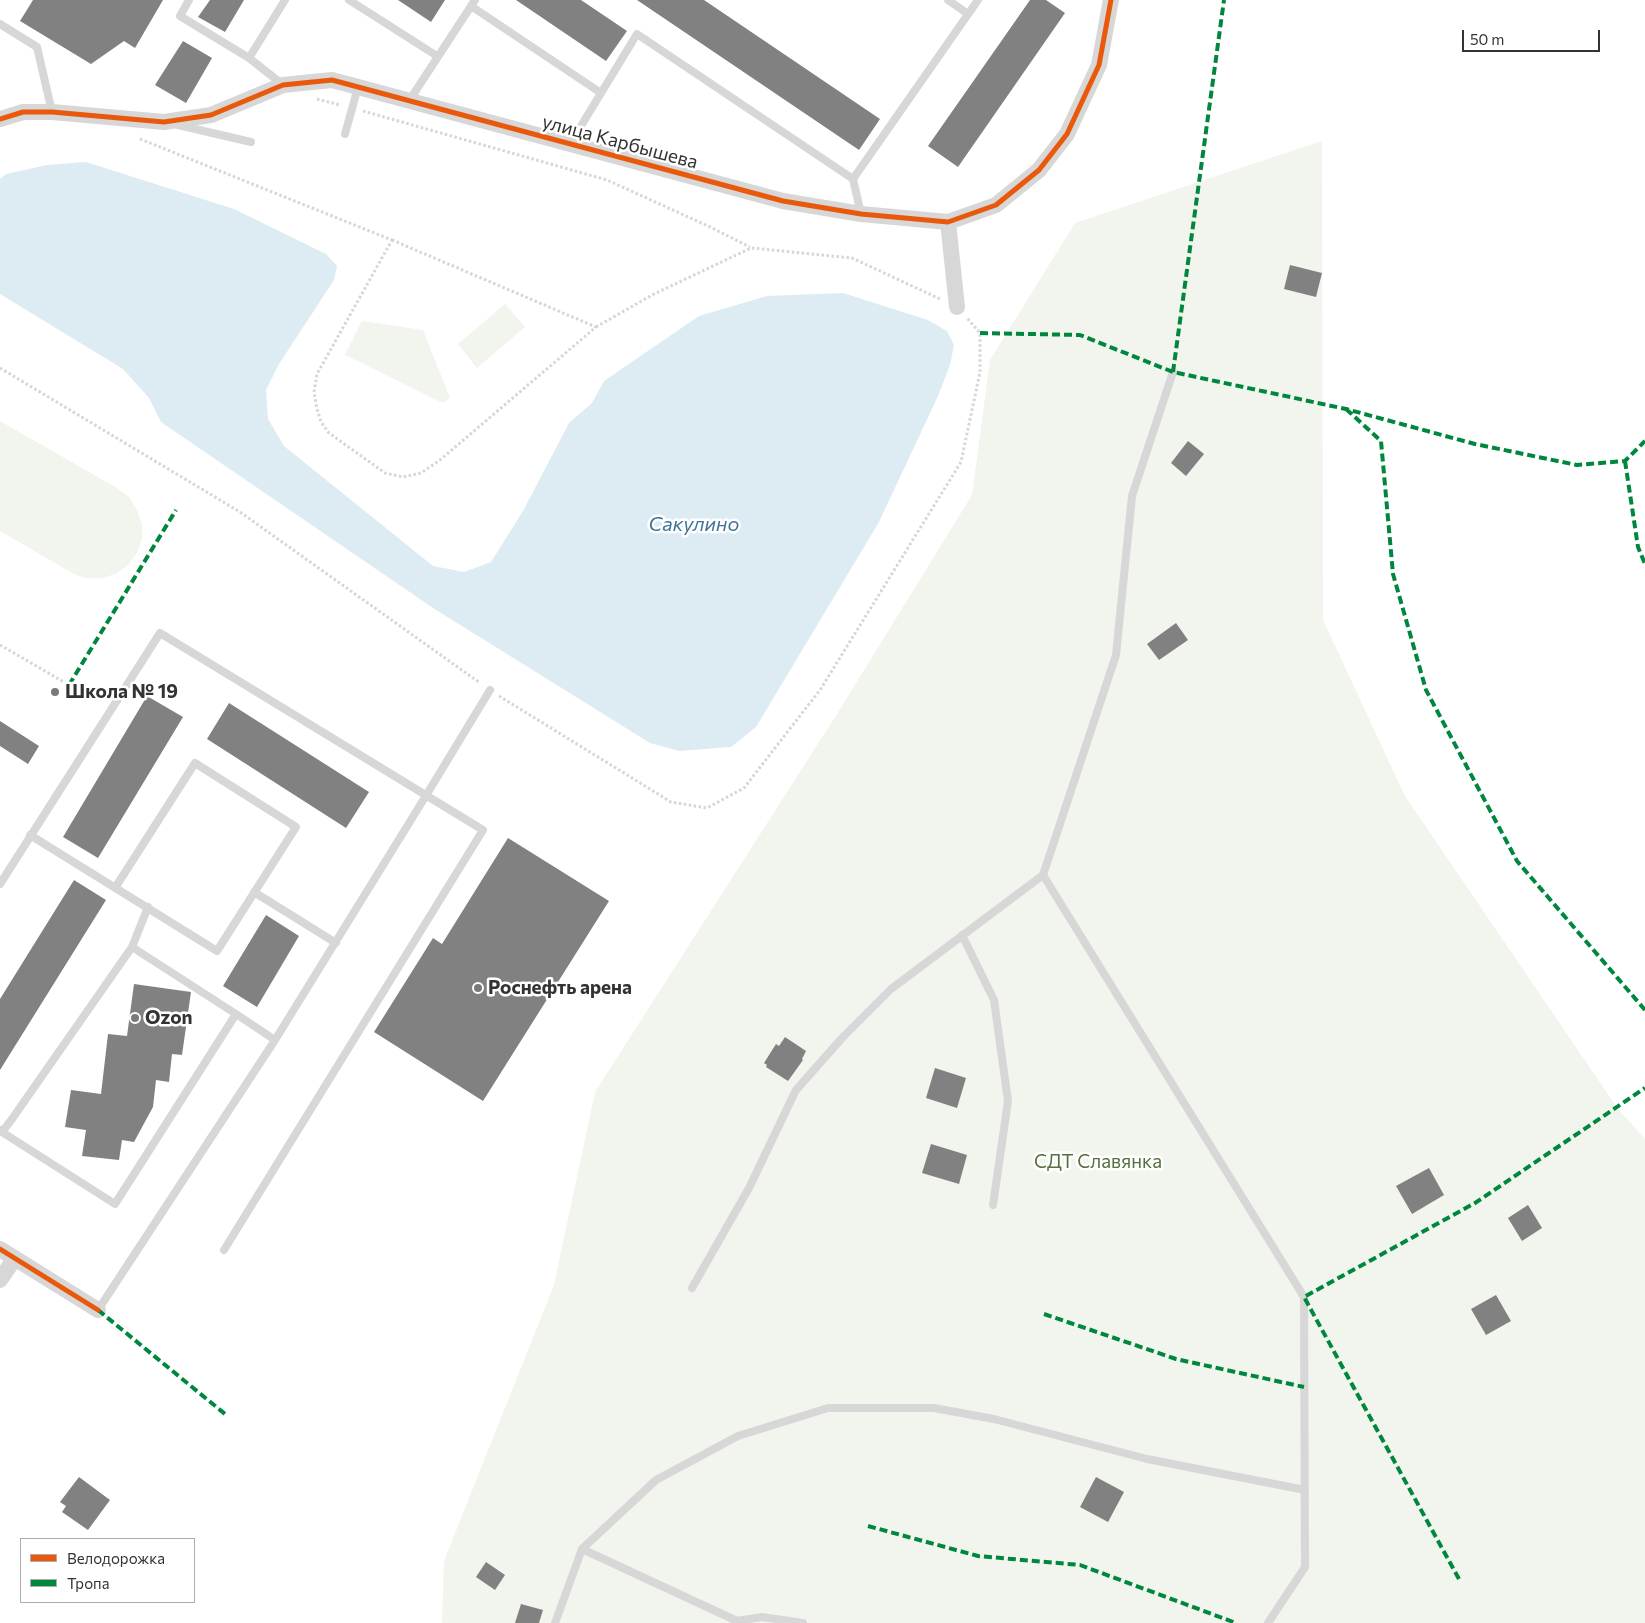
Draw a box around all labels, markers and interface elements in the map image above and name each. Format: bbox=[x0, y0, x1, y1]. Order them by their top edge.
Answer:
scale bar bbox=[1465, 20, 1602, 52]
text: 50 m bbox=[1470, 30, 1504, 48]
street label: улица Карбышева bbox=[540, 110, 700, 174]
water label: Сакулино bbox=[649, 512, 739, 536]
place label: Школа № 19 bbox=[65, 681, 178, 703]
marker: Школа № 19 bbox=[49, 686, 61, 698]
place label: Роснефть арена bbox=[488, 977, 632, 999]
marker: Роснефть арена bbox=[472, 982, 484, 994]
place label: Ozon bbox=[145, 1007, 193, 1029]
marker: Ozon bbox=[129, 1012, 141, 1024]
park label: СДТ Славянка bbox=[1034, 1151, 1162, 1173]
legend bbox=[20, 1538, 195, 1603]
text: Велодорожка bbox=[67, 1549, 165, 1567]
text: Тропа bbox=[67, 1574, 109, 1592]

